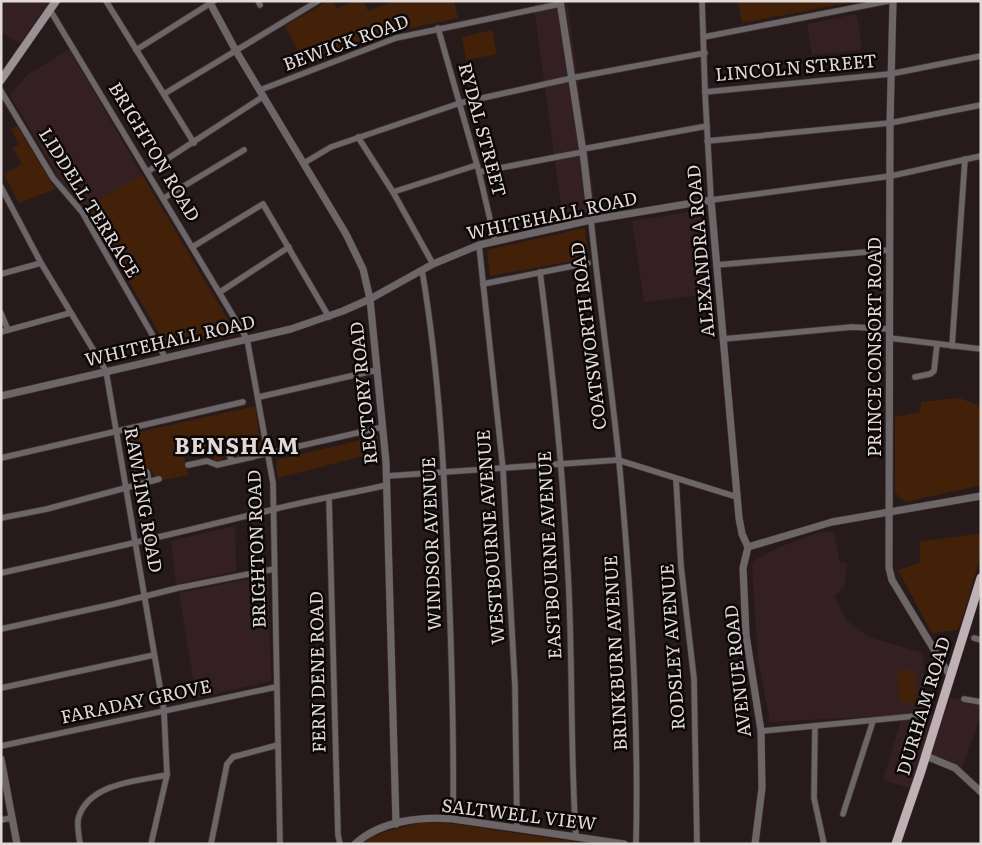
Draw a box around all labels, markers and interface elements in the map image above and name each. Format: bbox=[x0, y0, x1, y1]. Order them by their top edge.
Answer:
street label: BEWICK ROAD bbox=[279, 6, 412, 77]
street label: LINCOLN STREET bbox=[714, 46, 878, 87]
street label: RYDAL STREET bbox=[453, 60, 514, 200]
street label: BRIGHTON ROAD bbox=[103, 76, 208, 226]
street label: LIDDELL TERRACE bbox=[33, 122, 147, 282]
street label: ALEXANDRA ROAD bbox=[679, 164, 720, 338]
street label: WHITEHALL ROAD bbox=[464, 183, 640, 246]
street label: PRINCE CONSORT ROAD bbox=[860, 237, 887, 457]
street label: COATSWORTH ROAD bbox=[563, 241, 612, 432]
street label: WHITEHALL ROAD bbox=[82, 307, 257, 372]
street label: RECTORY ROAD bbox=[342, 320, 383, 466]
street label: RAWLING ROAD bbox=[118, 425, 171, 575]
district label: BENSHAM bbox=[174, 428, 300, 461]
street label: WESTBOURNE AVENUE bbox=[469, 429, 510, 645]
street label: EASTBOURNE AVENUE bbox=[530, 450, 567, 660]
street label: WINDSOR AVENUE bbox=[414, 457, 447, 631]
street label: BRIGHTON ROAD bbox=[239, 469, 272, 629]
street label: BRINKBURN AVENUE bbox=[596, 555, 633, 752]
street label: RODSLEY AVENUE bbox=[652, 563, 691, 731]
street label: FERN DENE ROAD bbox=[302, 591, 331, 753]
street label: AVENUE ROAD bbox=[716, 604, 757, 739]
street label: DURHAM ROAD bbox=[889, 633, 956, 778]
street label: FARADAY GROVE bbox=[58, 671, 214, 730]
street label: SALTWELL VIEW bbox=[440, 791, 598, 836]

